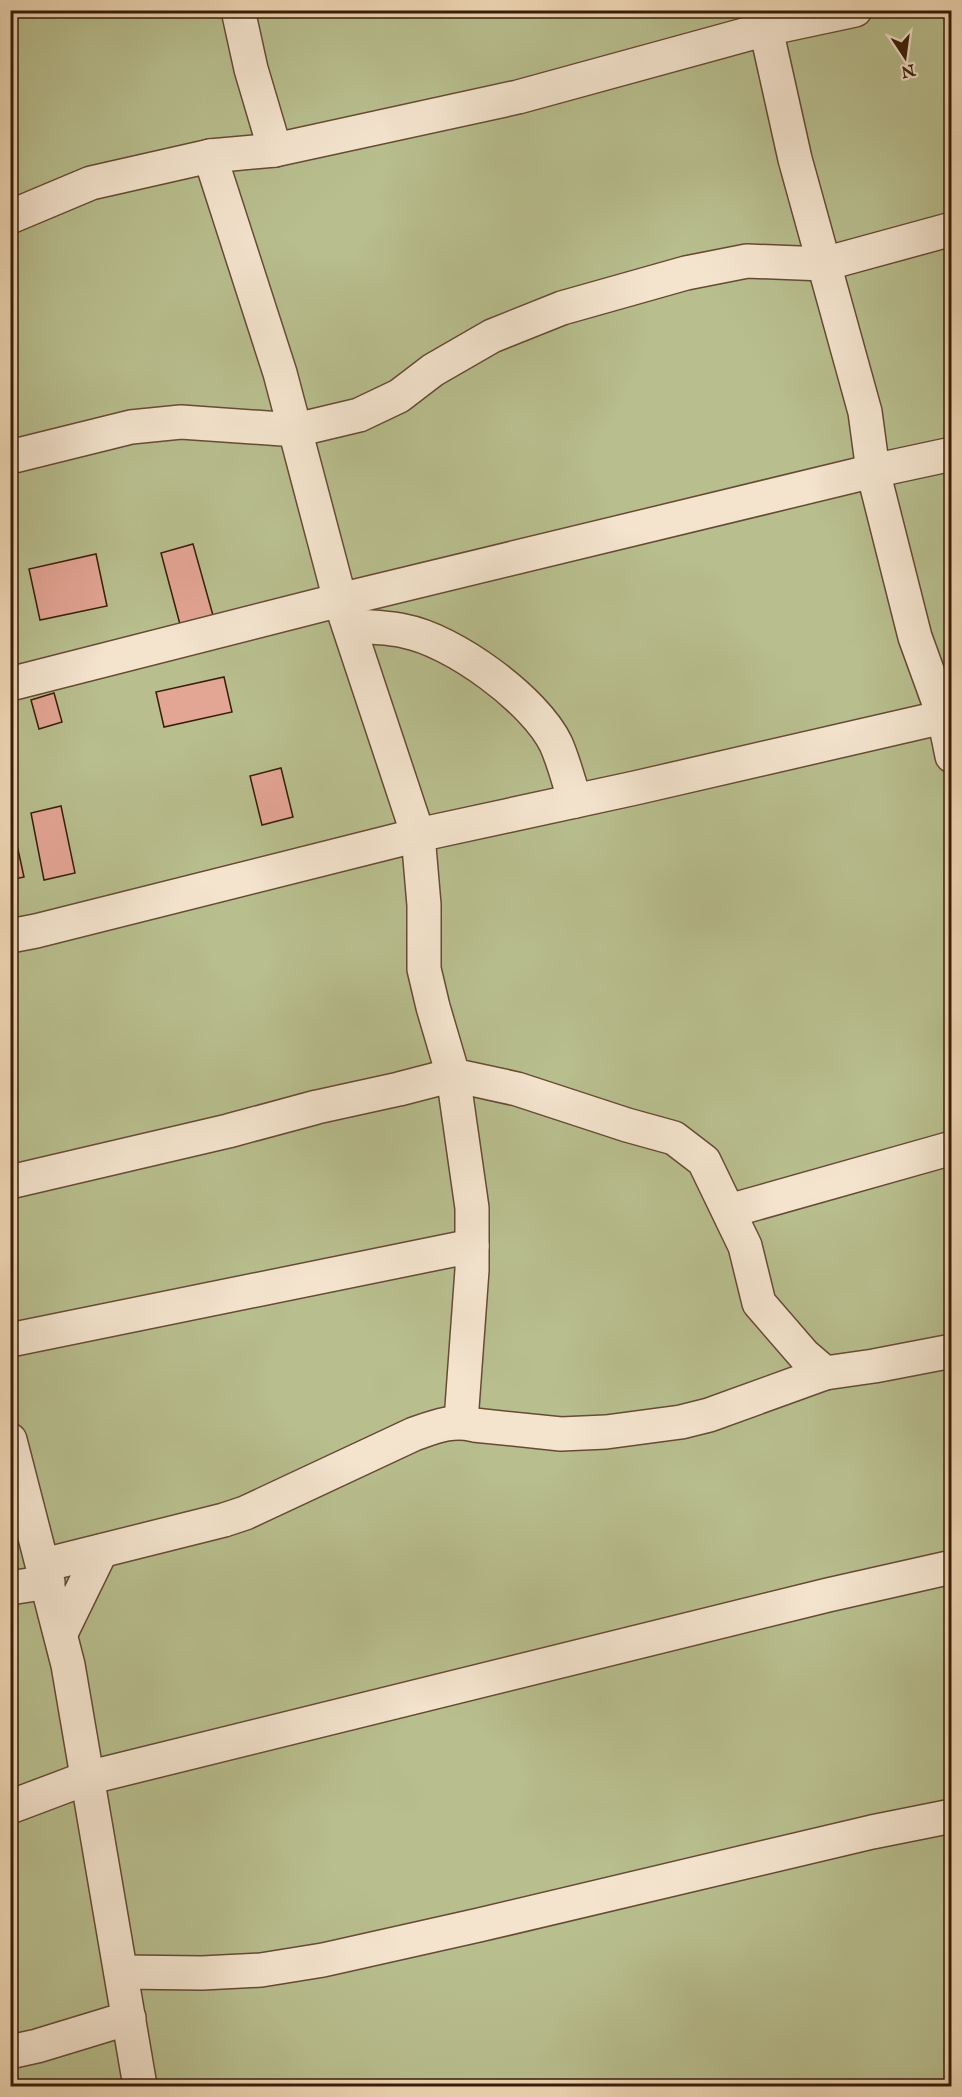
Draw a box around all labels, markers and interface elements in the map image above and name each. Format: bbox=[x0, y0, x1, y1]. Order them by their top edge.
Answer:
north arrow bbox=[875, 27, 935, 87]
text: N bbox=[899, 58, 918, 81]

